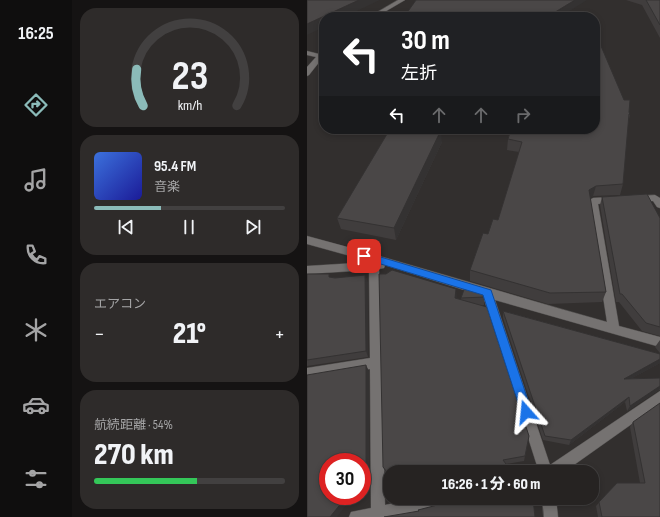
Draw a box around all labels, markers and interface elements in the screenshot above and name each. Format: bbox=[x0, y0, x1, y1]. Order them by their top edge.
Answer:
text: 16:25 bbox=[18, 23, 54, 44]
text: 30 m bbox=[401, 24, 450, 57]
icon: left bbox=[335, 28, 387, 80]
text: 23 bbox=[171, 51, 208, 100]
text: 左折 bbox=[401, 63, 437, 84]
icon: directions bbox=[22, 91, 50, 119]
text: km/h bbox=[177, 96, 202, 113]
icon: left bbox=[386, 104, 408, 126]
icon: ahead bbox=[428, 104, 450, 126]
icon: ahead bbox=[470, 104, 492, 126]
icon: right bbox=[512, 104, 534, 126]
text: 95.4 FM bbox=[154, 157, 196, 176]
icon: music bbox=[22, 166, 50, 194]
text: 音楽 bbox=[154, 179, 180, 195]
icon: previous bbox=[115, 216, 137, 238]
icon: pause bbox=[178, 216, 200, 238]
icon: next bbox=[242, 216, 264, 238]
pin bbox=[347, 239, 381, 273]
icon: phone bbox=[22, 241, 50, 269]
icon: arrive bbox=[353, 245, 375, 267]
text: エアコン bbox=[94, 296, 146, 312]
icon: climate bbox=[22, 316, 50, 344]
text: 21° bbox=[173, 316, 206, 352]
text: − bbox=[94, 321, 105, 348]
text: + bbox=[274, 321, 285, 348]
icon: car bbox=[22, 391, 50, 419]
position arrow bbox=[505, 391, 547, 433]
text: 航続距離 · 54% bbox=[94, 417, 173, 433]
text: 270 km bbox=[94, 437, 174, 473]
speed limit sign: 30 bbox=[319, 453, 371, 505]
icon: filters bbox=[22, 465, 50, 493]
text: 16:26 · 1 分 · 60 m bbox=[442, 475, 540, 494]

